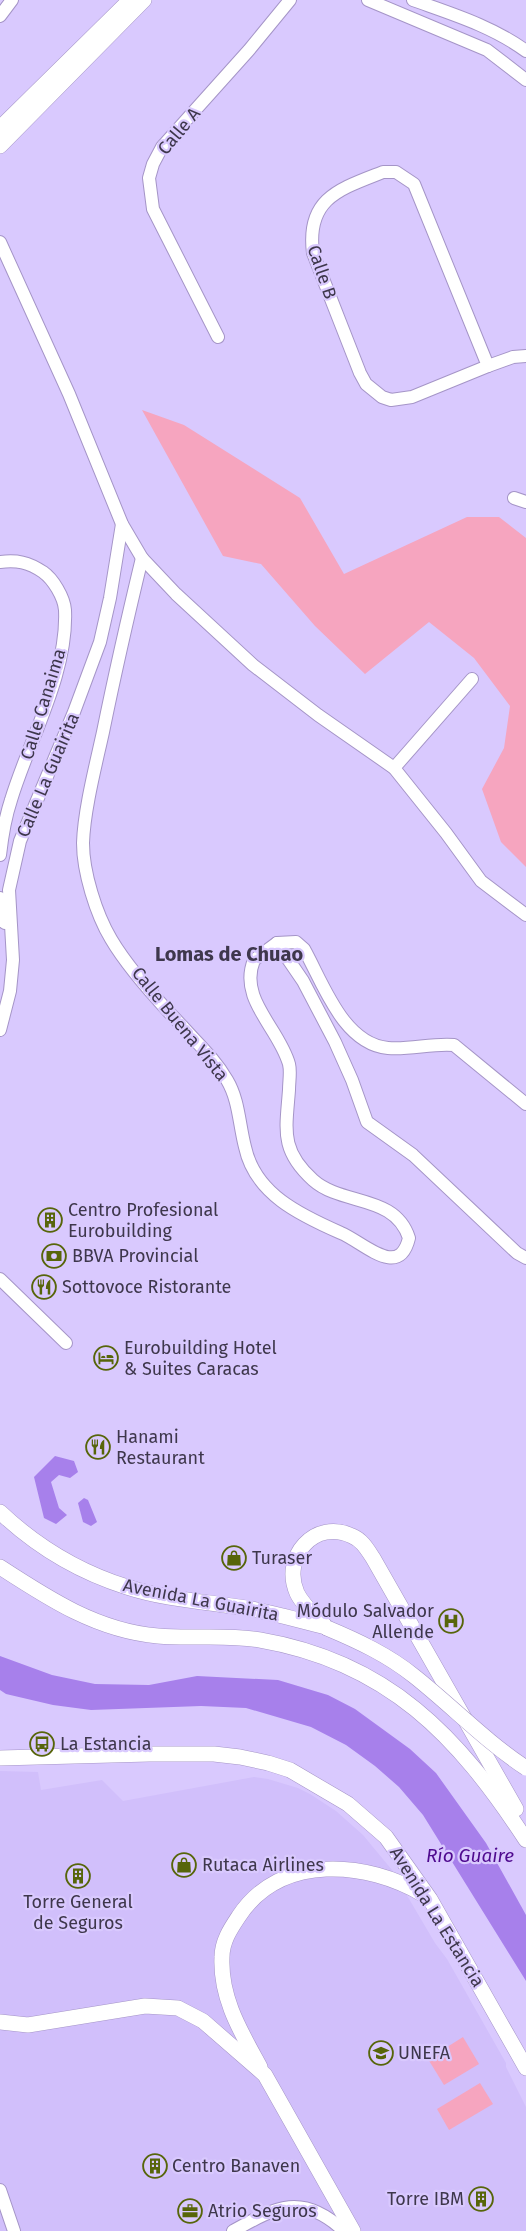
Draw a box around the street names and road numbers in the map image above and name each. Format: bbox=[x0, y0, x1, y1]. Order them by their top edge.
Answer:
street label: Calle A bbox=[153, 102, 205, 159]
street label: Calle B bbox=[303, 242, 341, 302]
street label: Calle Canaima bbox=[16, 646, 70, 762]
street label: Calle La Guairita bbox=[12, 710, 84, 840]
street label: Calle Buena Vista bbox=[127, 962, 233, 1086]
street label: Avenida La Guairita bbox=[121, 1574, 281, 1626]
street label: Avenida La Estancia bbox=[385, 1843, 489, 1991]

